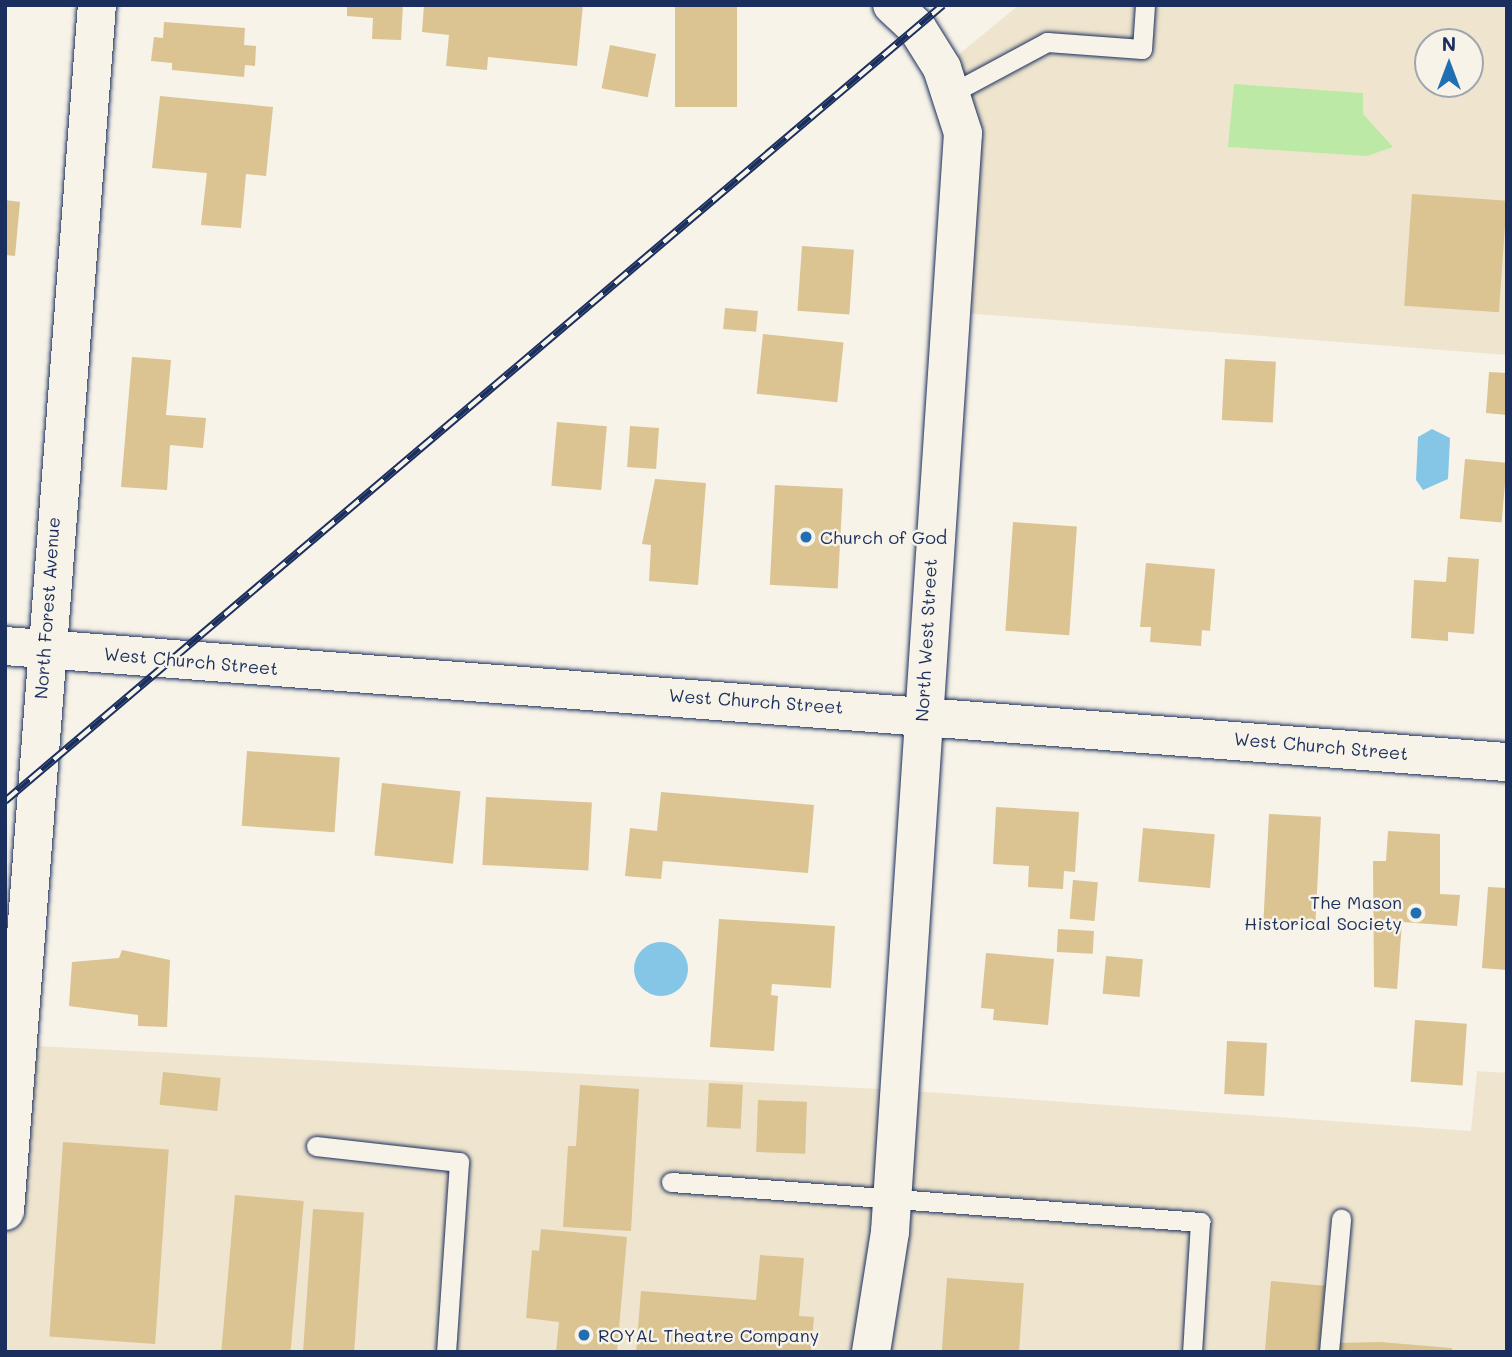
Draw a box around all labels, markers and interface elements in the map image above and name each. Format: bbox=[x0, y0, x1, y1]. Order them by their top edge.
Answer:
north arrow bbox=[1414, 28, 1484, 98]
text: N bbox=[1442, 31, 1456, 56]
street label: North Forest Avenue bbox=[30, 516, 64, 700]
place label: Church of God bbox=[820, 526, 947, 548]
marker: Church of God bbox=[798, 529, 814, 545]
street label: North West Street bbox=[911, 558, 941, 722]
street label: West Church Street bbox=[103, 643, 279, 679]
street label: West Church Street bbox=[668, 684, 844, 718]
street label: West Church Street bbox=[1233, 728, 1409, 764]
place label: The Mason Historical Society bbox=[1244, 892, 1402, 934]
marker: The Mason Historical Society bbox=[1408, 905, 1424, 921]
place label: ROYAL Theatre Company bbox=[598, 1324, 819, 1346]
marker: ROYAL Theatre Company bbox=[576, 1327, 592, 1343]

